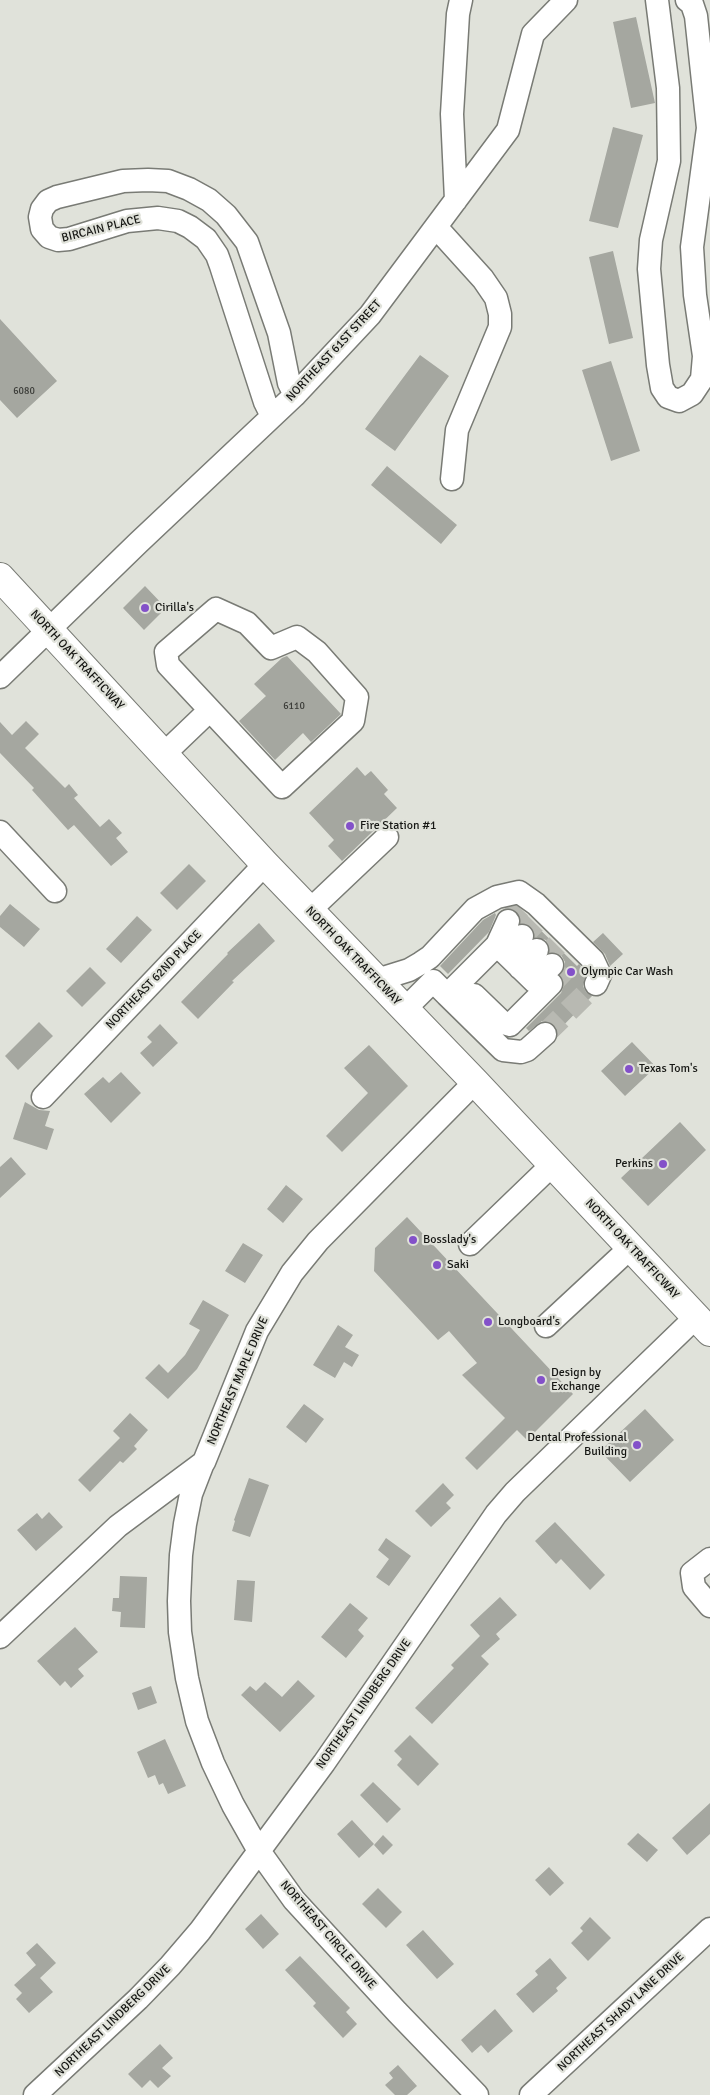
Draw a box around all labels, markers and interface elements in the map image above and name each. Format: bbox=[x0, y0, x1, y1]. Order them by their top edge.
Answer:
street label: BIRCAIN PLACE bbox=[60, 212, 142, 246]
street label: NORTHEAST 61ST STREET bbox=[283, 297, 385, 405]
house number: 6080 bbox=[13, 385, 35, 397]
place label: Cirilla's bbox=[155, 601, 194, 615]
marker: Cirilla's bbox=[139, 602, 151, 614]
street label: NORTH OAK TRAFFICWAY bbox=[27, 607, 127, 713]
house number: 6110 bbox=[283, 700, 305, 712]
place label: Fire Station #1 bbox=[360, 819, 436, 833]
marker: Fire Station #1 bbox=[344, 820, 356, 832]
street label: NORTH OAK TRAFFICWAY bbox=[302, 904, 404, 1008]
street label: NORTHEAST 62ND PLACE bbox=[103, 928, 205, 1032]
place label: Olympic Car Wash bbox=[581, 965, 673, 979]
marker: Olympic Car Wash bbox=[565, 966, 577, 978]
place label: Texas Tom's bbox=[639, 1062, 698, 1076]
marker: Texas Tom's bbox=[623, 1063, 635, 1075]
place label: Perkins bbox=[615, 1157, 653, 1171]
marker: Perkins bbox=[657, 1158, 669, 1170]
street label: NORTH OAK TRAFFICWAY bbox=[582, 1196, 682, 1302]
place label: Bosslady's bbox=[423, 1233, 476, 1247]
marker: Bosslady's bbox=[407, 1234, 419, 1246]
place label: Saki bbox=[447, 1258, 469, 1272]
marker: Saki bbox=[431, 1259, 443, 1271]
street label: NORTHEAST MAPLE DRIVE bbox=[204, 1315, 272, 1447]
place label: Longboard's bbox=[498, 1315, 560, 1329]
marker: Longboard's bbox=[482, 1316, 494, 1328]
place label: Design by Exchange bbox=[551, 1366, 601, 1394]
marker: Design by Exchange bbox=[535, 1374, 547, 1386]
place label: Dental Professional Building bbox=[527, 1431, 627, 1459]
marker: Dental Professional Building bbox=[631, 1439, 643, 1451]
street label: NORTHEAST LINDBERG DRIVE bbox=[314, 1636, 414, 1772]
street label: NORTHEAST CIRCLE DRIVE bbox=[277, 1878, 379, 1992]
street label: NORTHEAST SHADY LANE DRIVE bbox=[555, 1950, 687, 2074]
street label: NORTHEAST LINDBERG DRIVE bbox=[52, 1962, 174, 2080]

